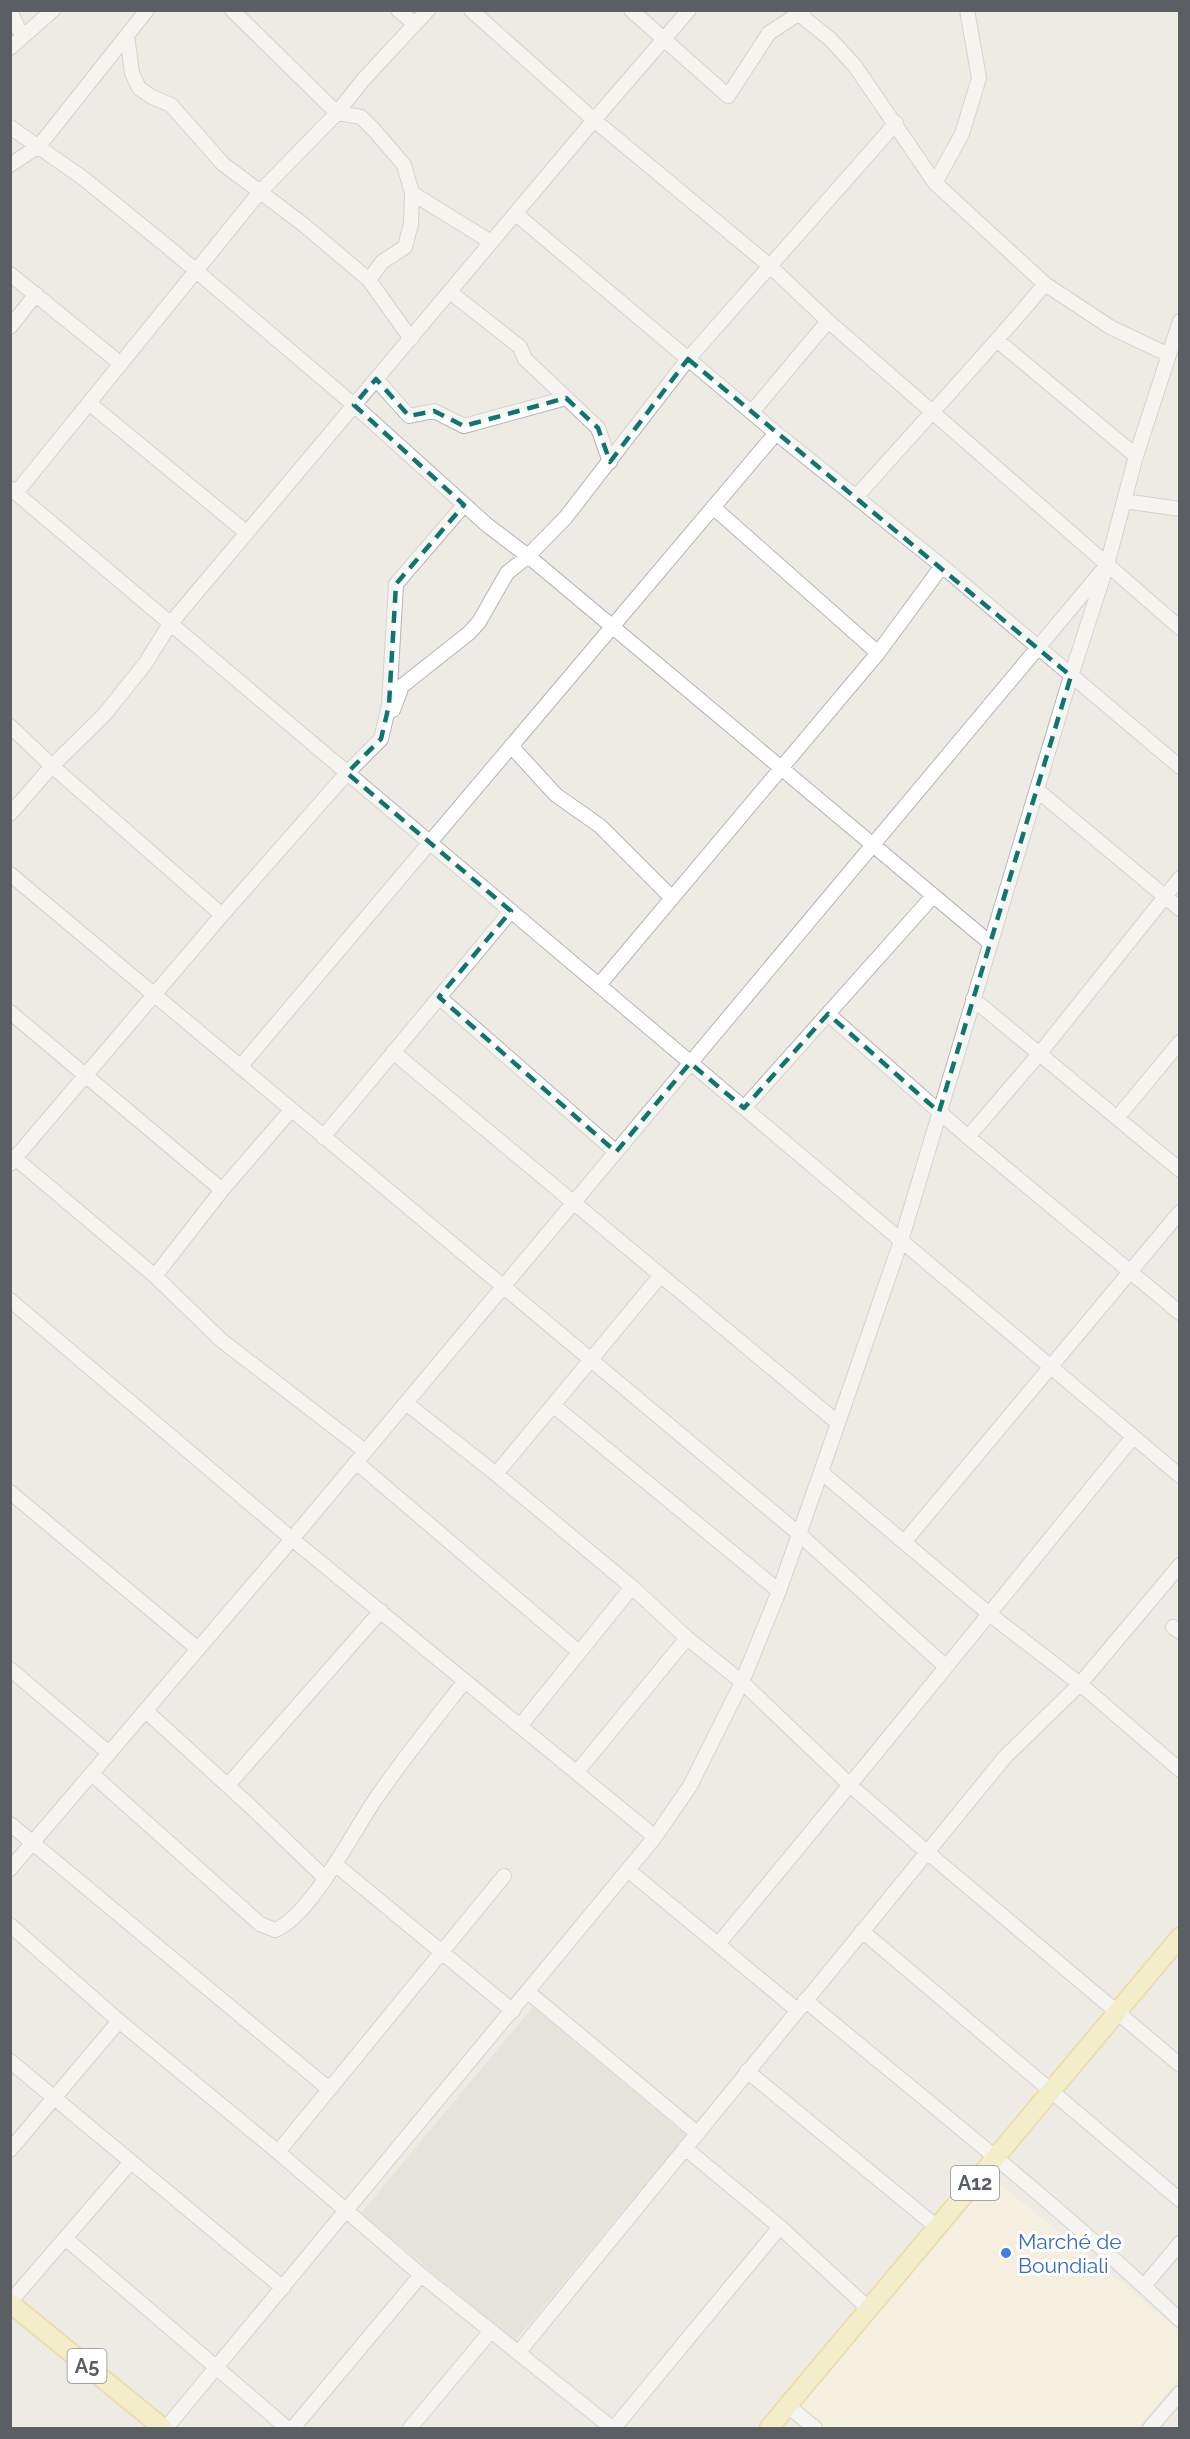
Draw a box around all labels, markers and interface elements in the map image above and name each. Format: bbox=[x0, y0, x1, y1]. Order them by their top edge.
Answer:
road number: A12 bbox=[951, 2166, 999, 2200]
place label: Marché de Boundiali bbox=[1018, 2229, 1122, 2278]
marker: Marché de Boundiali bbox=[999, 2246, 1013, 2260]
road number: A5 bbox=[68, 2349, 106, 2383]

